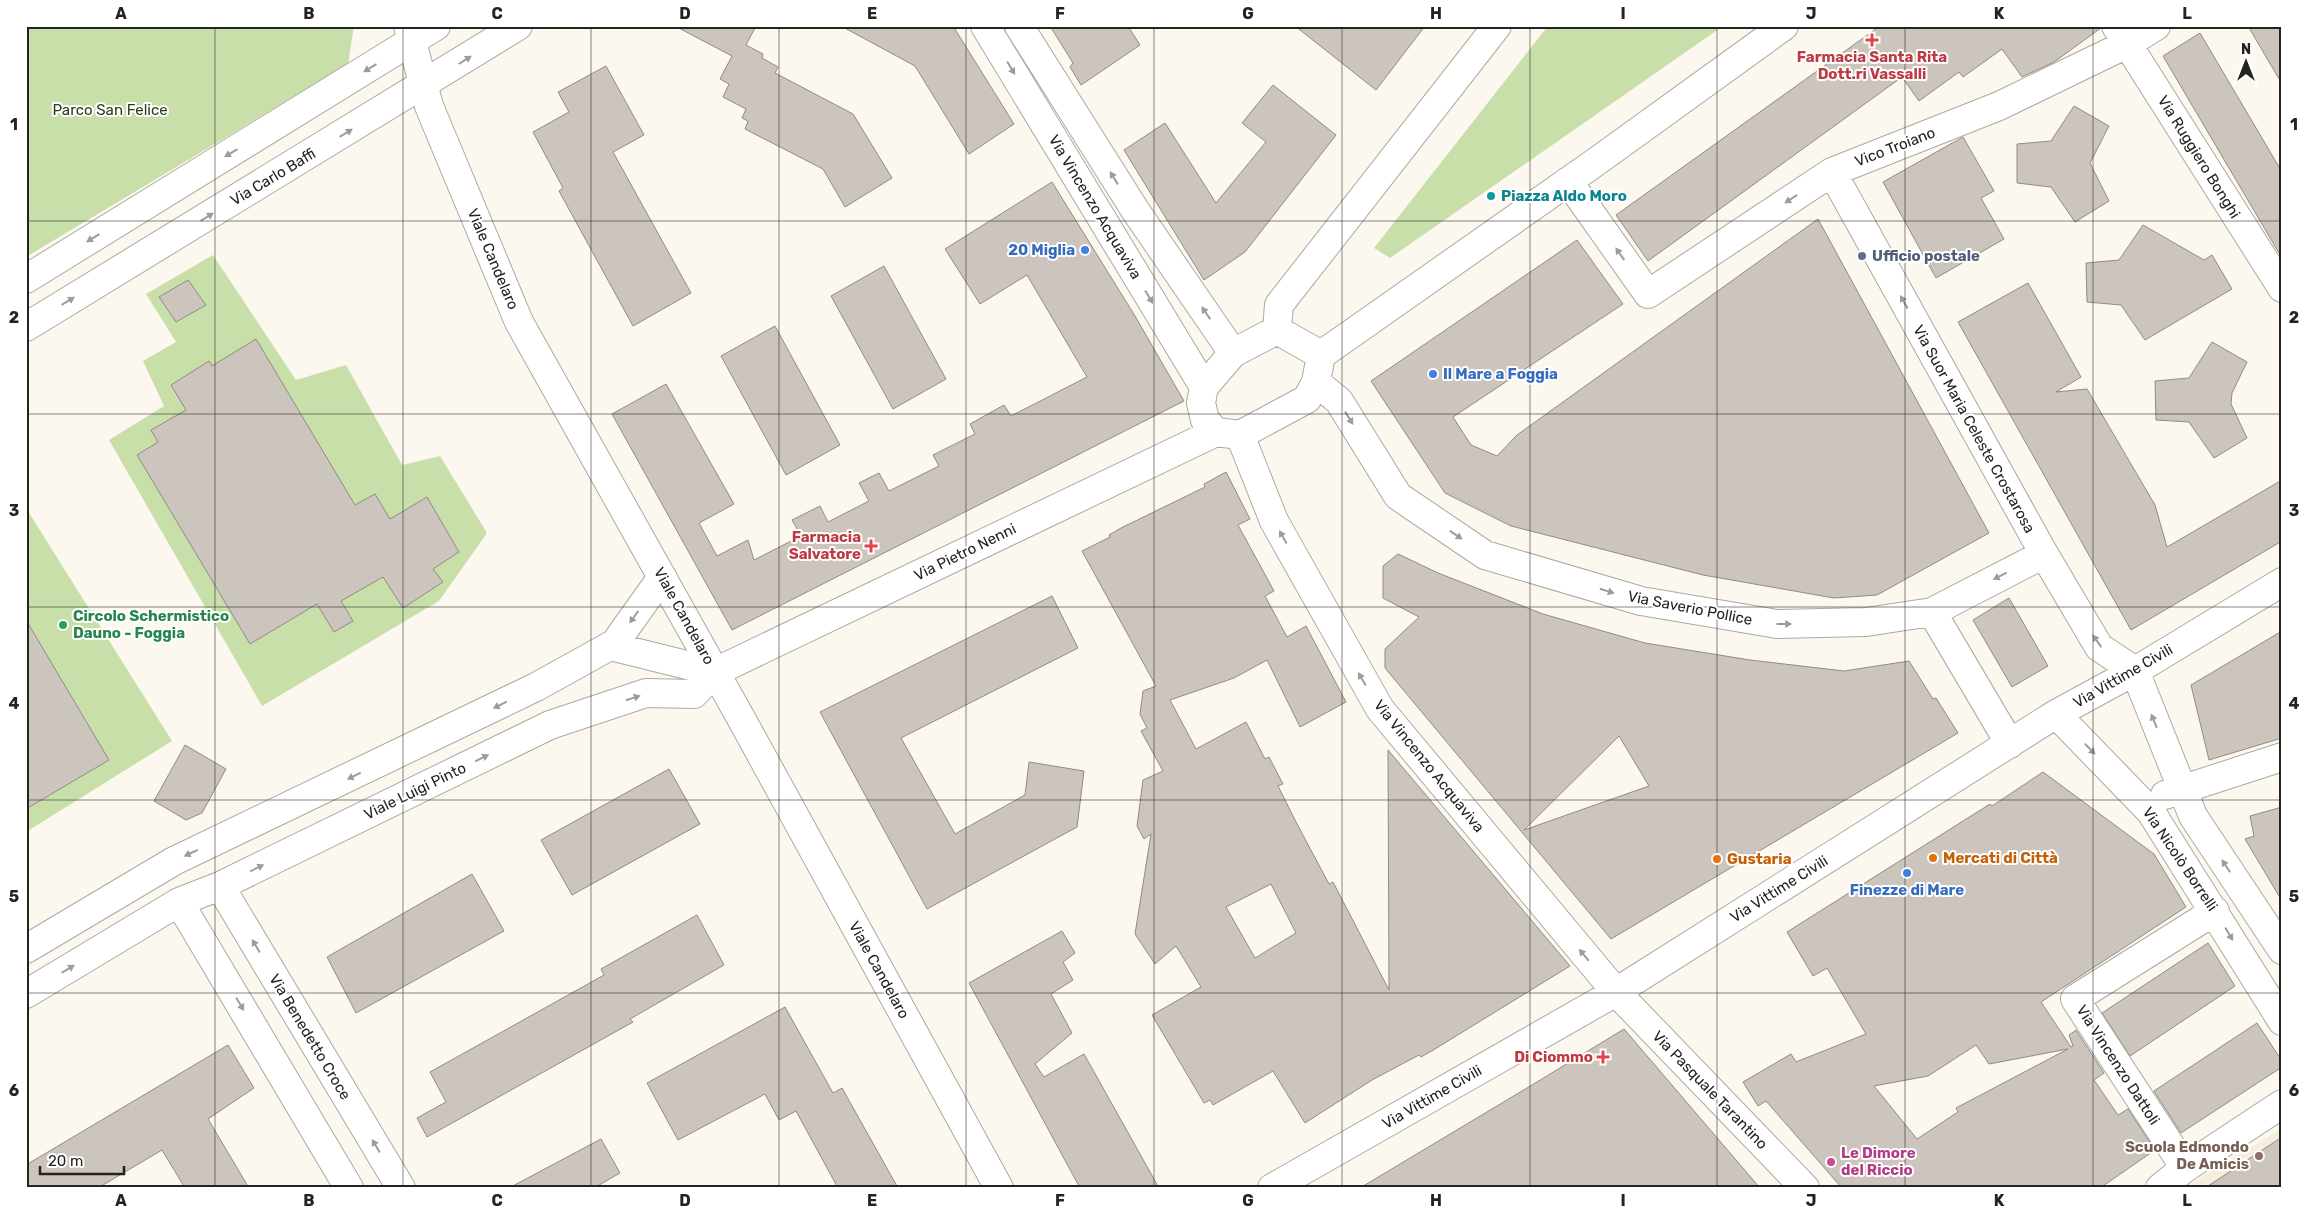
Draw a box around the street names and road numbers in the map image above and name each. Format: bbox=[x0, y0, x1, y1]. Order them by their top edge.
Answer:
street label: Via Ruggiero Bonghi bbox=[2154, 92, 2244, 222]
street label: Vico Troiano bbox=[1852, 123, 1938, 171]
street label: Via Vincenzo Acquaviva bbox=[1045, 132, 1145, 282]
street label: Via Carlo Baffi bbox=[227, 144, 319, 210]
street label: Viale Candelaro bbox=[464, 206, 522, 312]
street label: Via Suor Maria Celeste Crostarosa bbox=[1909, 322, 2039, 536]
street label: Via Pietro Nenni bbox=[911, 520, 1019, 584]
street label: Viale Candelaro bbox=[650, 564, 718, 668]
street label: Via Saverio Pollice bbox=[1626, 587, 1754, 629]
street label: Via Vittime Civili bbox=[2070, 640, 2176, 712]
street label: Via Vincenzo Acquaviva bbox=[1370, 696, 1488, 836]
street label: Viale Luigi Pinto bbox=[361, 759, 469, 823]
street label: Via Nicolò Borrelli bbox=[2139, 804, 2221, 914]
street label: Via Vittime Civili bbox=[1727, 852, 1831, 926]
street label: Viale Candelaro bbox=[845, 918, 913, 1022]
street label: Via Benedetto Croce bbox=[265, 971, 355, 1103]
street label: Via Vincenzo Dattoli bbox=[2073, 1002, 2163, 1128]
street label: Via Pasquale Tarantino bbox=[1649, 1027, 1771, 1153]
street label: Via Vittime Civili bbox=[1379, 1061, 1485, 1133]

